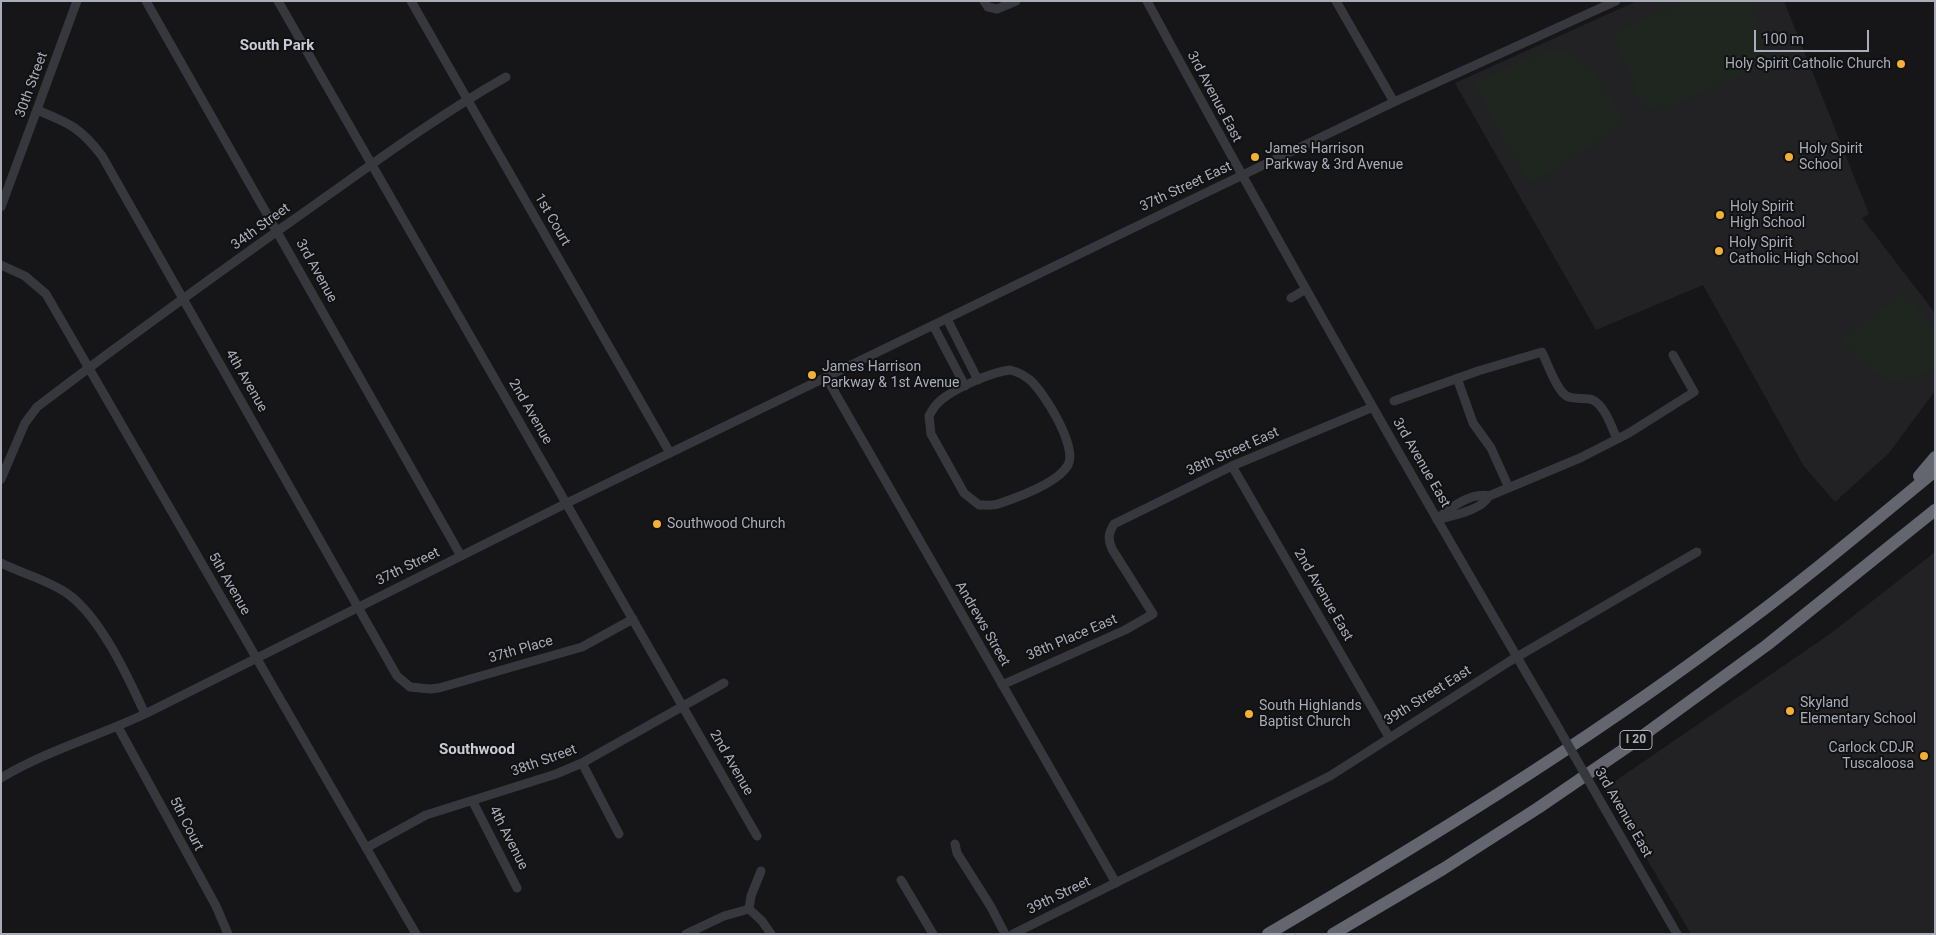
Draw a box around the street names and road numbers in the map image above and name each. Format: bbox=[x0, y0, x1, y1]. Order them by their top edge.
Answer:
street label: 3rd Avenue East bbox=[1183, 49, 1245, 145]
street label: 30th Street bbox=[12, 50, 52, 120]
street label: 37th Street East bbox=[1137, 158, 1235, 216]
street label: 1st Court bbox=[530, 191, 574, 249]
street label: 34th Street bbox=[228, 200, 294, 254]
street label: 3rd Avenue bbox=[292, 236, 340, 306]
street label: 4th Avenue bbox=[221, 347, 271, 415]
street label: 2nd Avenue bbox=[505, 376, 555, 448]
street label: 3rd Avenue East bbox=[1389, 415, 1453, 511]
street label: 38th Street East bbox=[1184, 424, 1282, 480]
street label: 37th Street bbox=[374, 544, 442, 590]
street label: 2nd Avenue East bbox=[1290, 546, 1356, 644]
street label: 5th Avenue bbox=[204, 550, 254, 618]
street label: Andrews Street bbox=[951, 579, 1013, 669]
street label: 38th Place East bbox=[1024, 611, 1120, 665]
street label: 37th Place bbox=[487, 633, 555, 667]
street label: 39th Street East bbox=[1381, 663, 1475, 729]
street label: 2nd Avenue bbox=[706, 727, 756, 799]
road number: I 20 bbox=[1620, 730, 1652, 750]
street label: 38th Street bbox=[509, 741, 579, 781]
street label: 3rd Avenue East bbox=[1591, 765, 1655, 861]
street label: 5th Court bbox=[165, 794, 207, 854]
street label: 4th Avenue bbox=[485, 803, 531, 873]
street label: 39th Street bbox=[1025, 873, 1093, 919]

